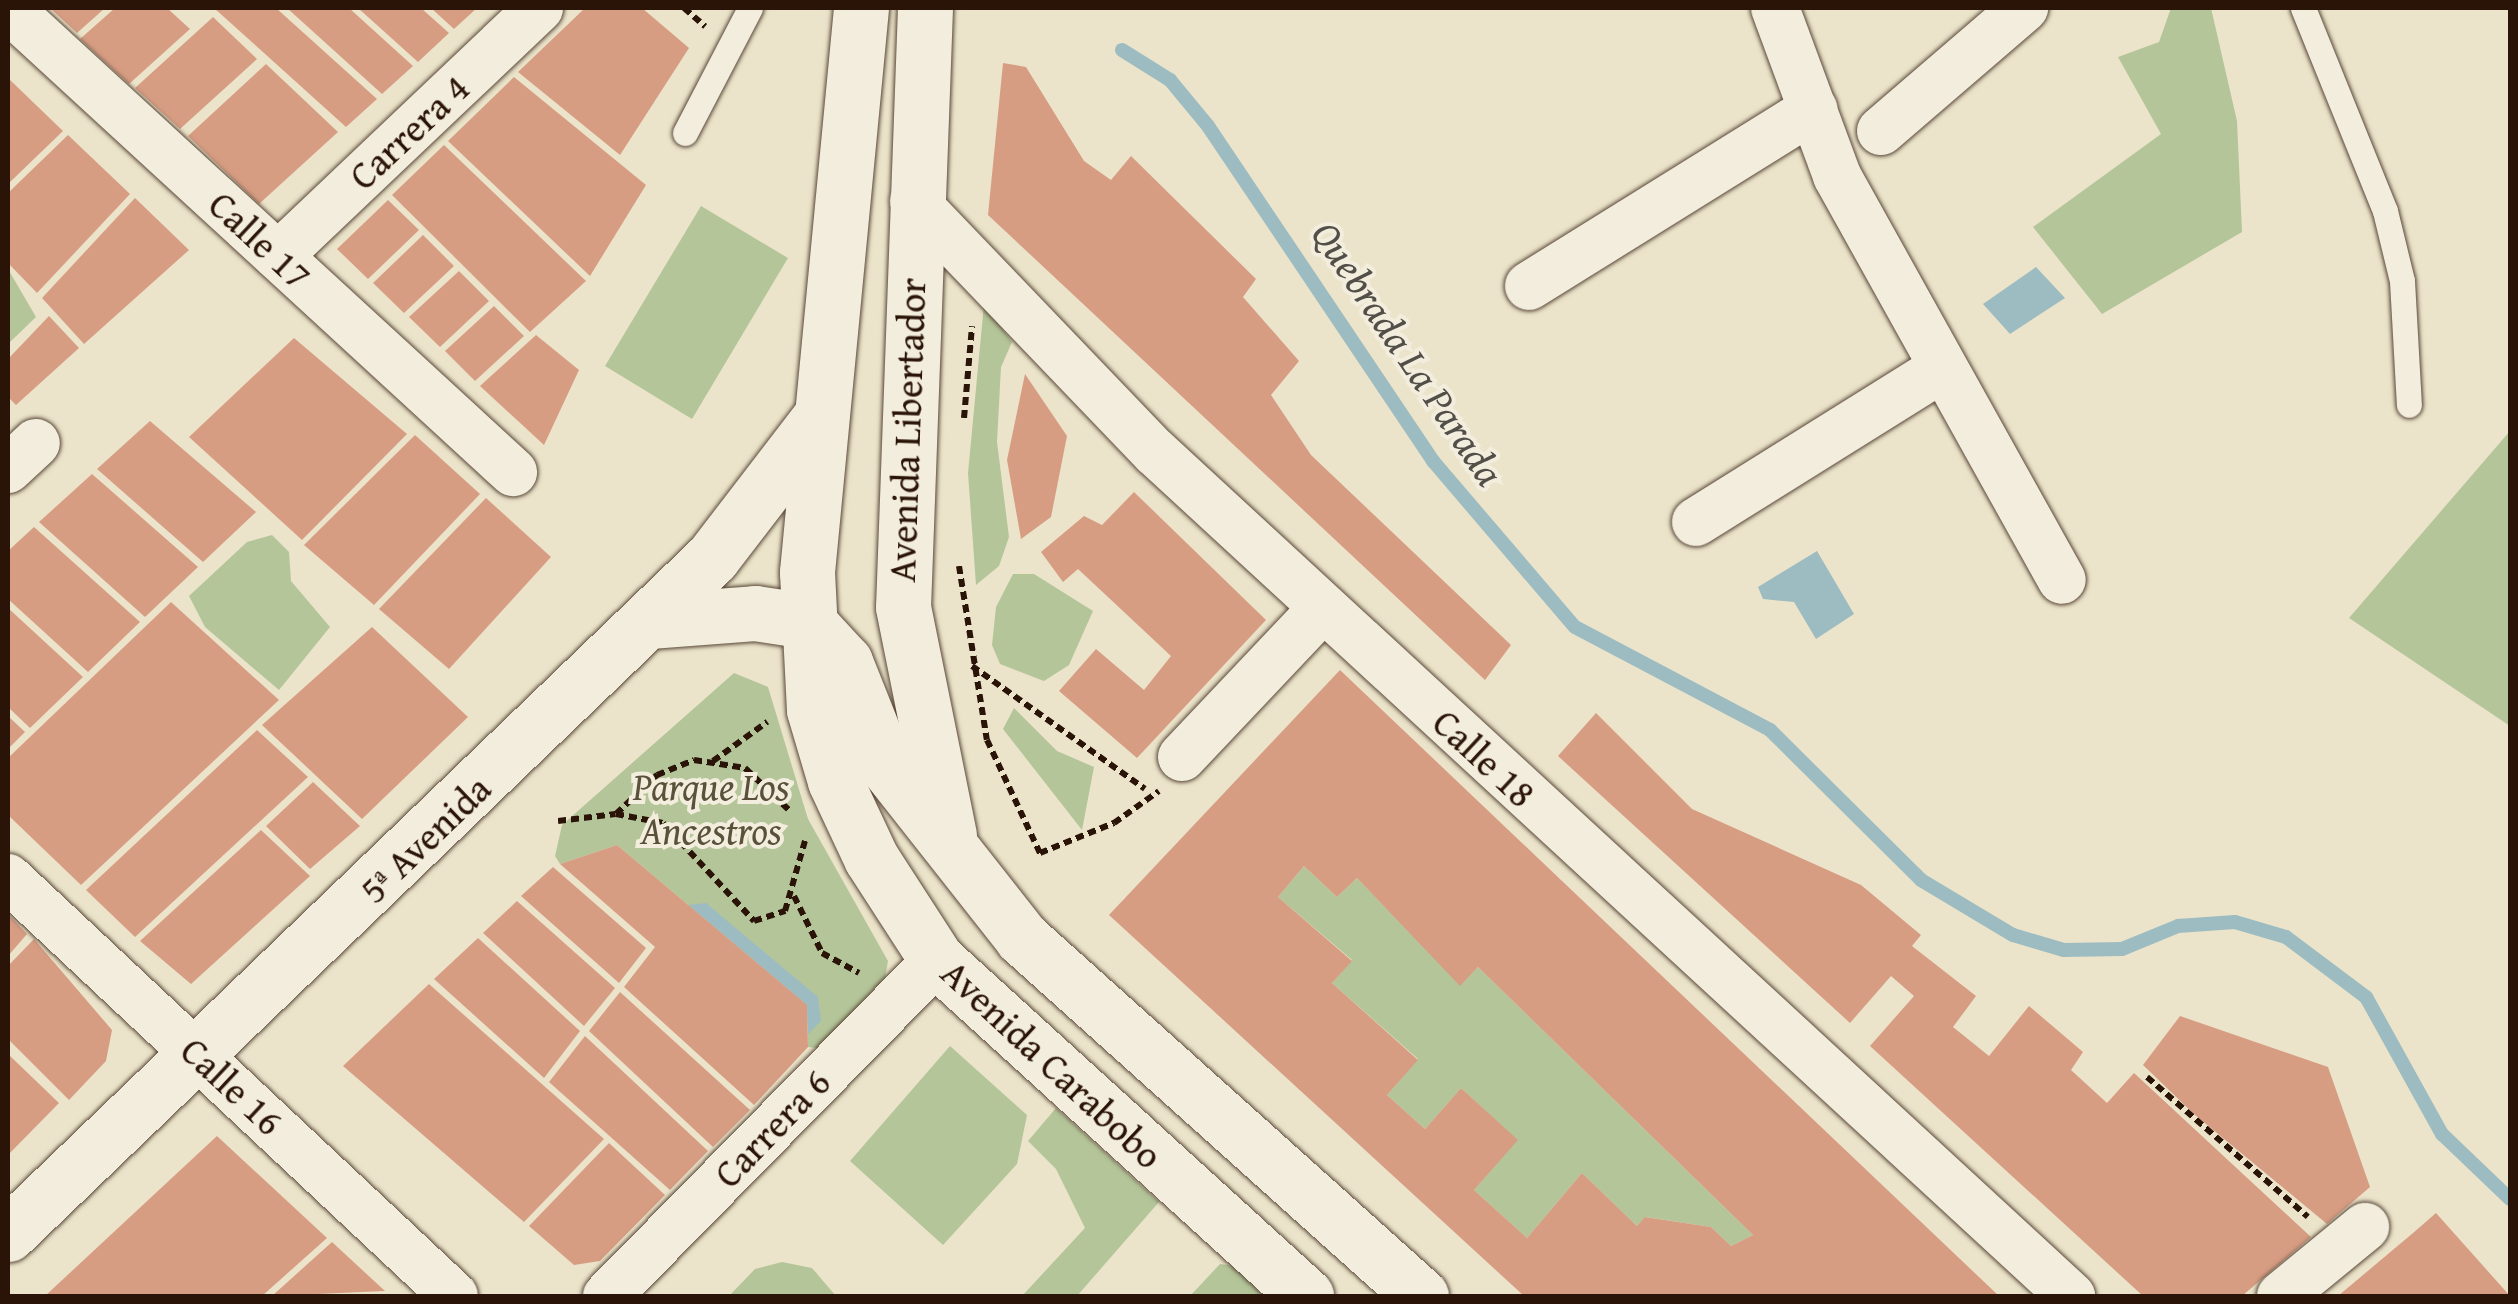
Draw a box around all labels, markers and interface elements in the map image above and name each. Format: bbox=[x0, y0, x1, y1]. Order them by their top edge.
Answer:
street label: Carrera 4 bbox=[340, 65, 478, 199]
street label: Calle 17 bbox=[200, 181, 320, 299]
water label: Quebrada La Parada bbox=[1302, 212, 1514, 494]
street label: Avenida Libertador bbox=[879, 277, 935, 583]
street label: Calle 18 bbox=[1424, 699, 1544, 817]
park label: Parque Los Ancestros bbox=[633, 764, 789, 854]
street label: 5ª Avenida bbox=[350, 766, 500, 912]
street label: Avenida Carabobo bbox=[932, 950, 1172, 1178]
street label: Calle 16 bbox=[172, 1027, 292, 1145]
street label: Carrera 6 bbox=[705, 1059, 839, 1197]

